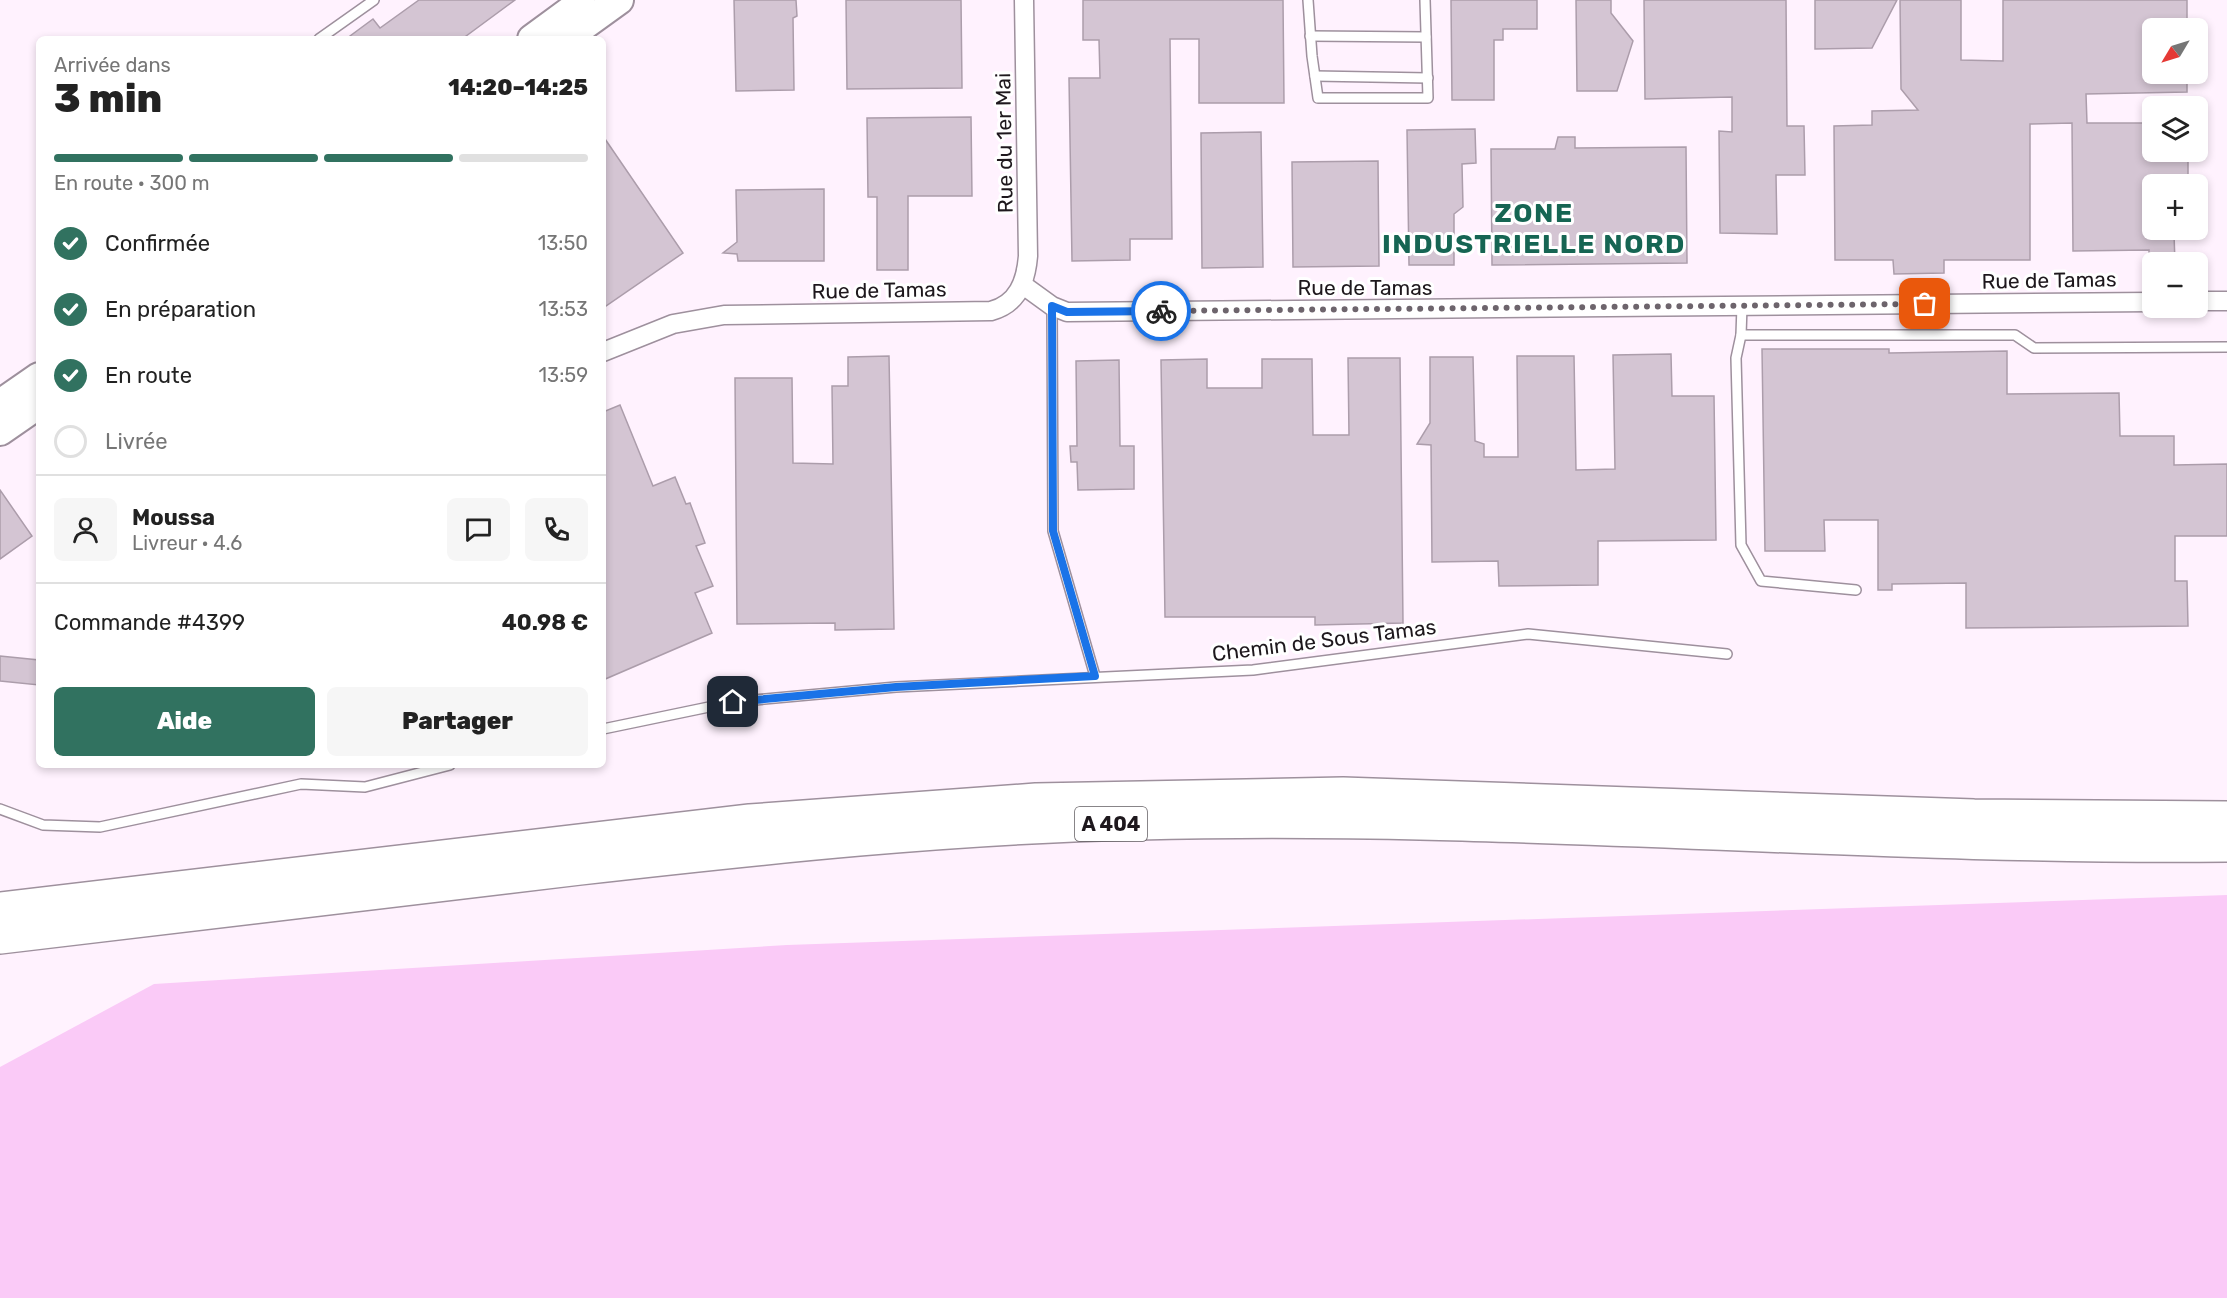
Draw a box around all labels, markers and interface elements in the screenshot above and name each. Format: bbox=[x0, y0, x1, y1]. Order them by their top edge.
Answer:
north arrow bbox=[2142, 18, 2208, 84]
map controls bbox=[2142, 18, 2208, 318]
text: Arrivée dans bbox=[54, 53, 171, 77]
street label: Rue du 1er Mai bbox=[990, 73, 1018, 213]
text: 14:20–14:25 bbox=[448, 74, 588, 101]
text: 3 min bbox=[54, 76, 162, 122]
button: layers bbox=[2142, 96, 2208, 162]
text: En route · 300 m bbox=[54, 171, 210, 195]
button: + bbox=[2142, 174, 2208, 240]
district label: ZONE INDUSTRIELLE NORD bbox=[1382, 197, 1686, 260]
icon: check bbox=[54, 227, 87, 260]
text: Confirmée bbox=[105, 230, 210, 257]
text: 13:50 bbox=[538, 231, 588, 255]
button: − bbox=[2142, 252, 2208, 318]
street label: Rue de Tamas bbox=[1981, 266, 2117, 294]
street label: Rue de Tamas bbox=[1298, 275, 1432, 300]
street label: Rue de Tamas bbox=[811, 276, 947, 304]
pin bbox=[1899, 278, 1950, 329]
courier bbox=[1131, 281, 1191, 341]
icon: bag bbox=[1908, 287, 1941, 320]
icon: check bbox=[54, 293, 87, 326]
icon: bike bbox=[1145, 295, 1178, 328]
text: En préparation bbox=[105, 296, 256, 323]
text: 13:53 bbox=[538, 297, 588, 321]
icon: check bbox=[54, 359, 87, 392]
text: En route bbox=[105, 362, 192, 389]
text: 13:59 bbox=[539, 363, 588, 387]
text: Livrée bbox=[105, 428, 168, 455]
button: person bbox=[54, 498, 117, 561]
button: chat bbox=[447, 498, 510, 561]
button: phone bbox=[525, 498, 588, 561]
text: Moussa bbox=[132, 504, 215, 531]
text: Livreur · 4.6 bbox=[132, 531, 242, 555]
text: Commande #4399 bbox=[54, 609, 245, 636]
text: 40.98 € bbox=[502, 609, 588, 636]
street label: Chemin de Sous Tamas bbox=[1211, 614, 1437, 666]
pin bbox=[707, 676, 758, 727]
icon: home bbox=[716, 685, 749, 718]
button: Aide bbox=[54, 687, 315, 756]
button: Partager bbox=[327, 687, 588, 756]
road number: A 404 bbox=[1075, 807, 1147, 841]

